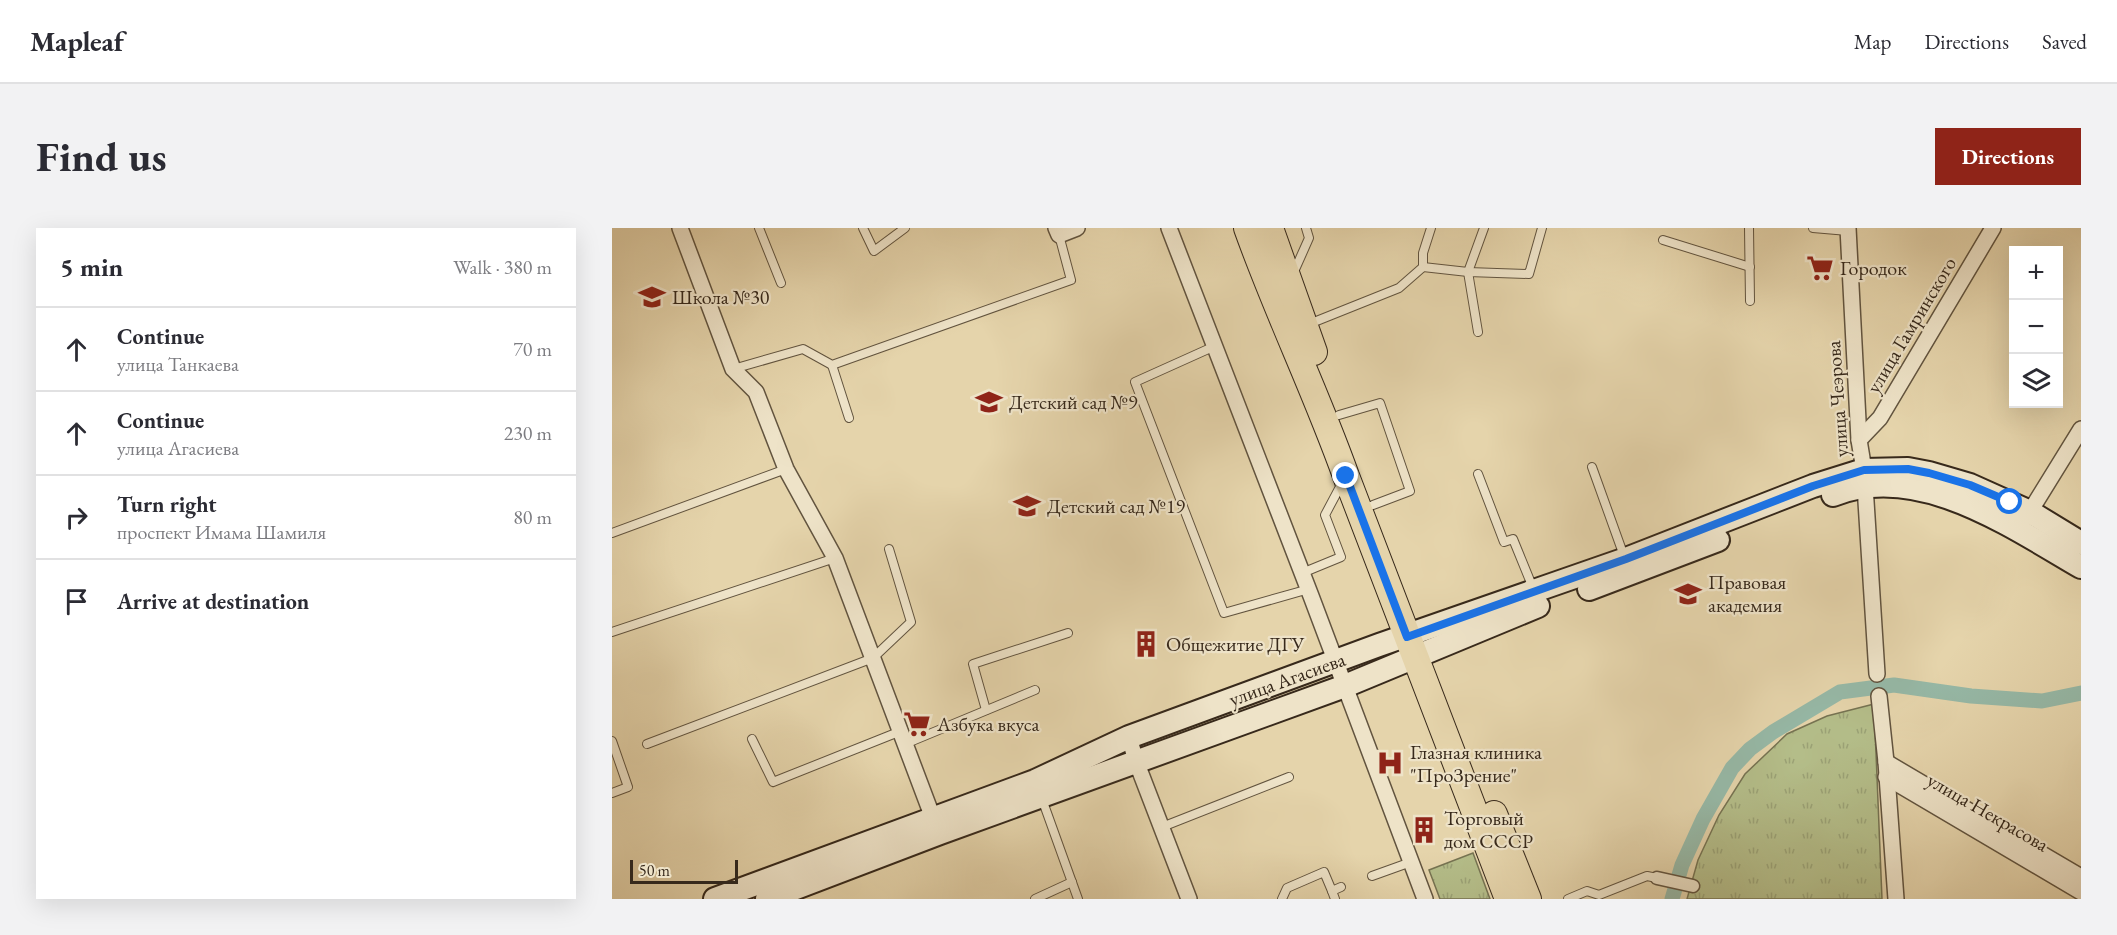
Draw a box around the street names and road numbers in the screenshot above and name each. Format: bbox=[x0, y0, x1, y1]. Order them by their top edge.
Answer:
street label: улица Гамринского bbox=[1860, 252, 1962, 398]
street label: улица Чеэрова bbox=[1820, 340, 1854, 458]
street label: улица Агасиева bbox=[1225, 646, 1349, 712]
street label: улица Некрасова bbox=[1922, 767, 2054, 857]

